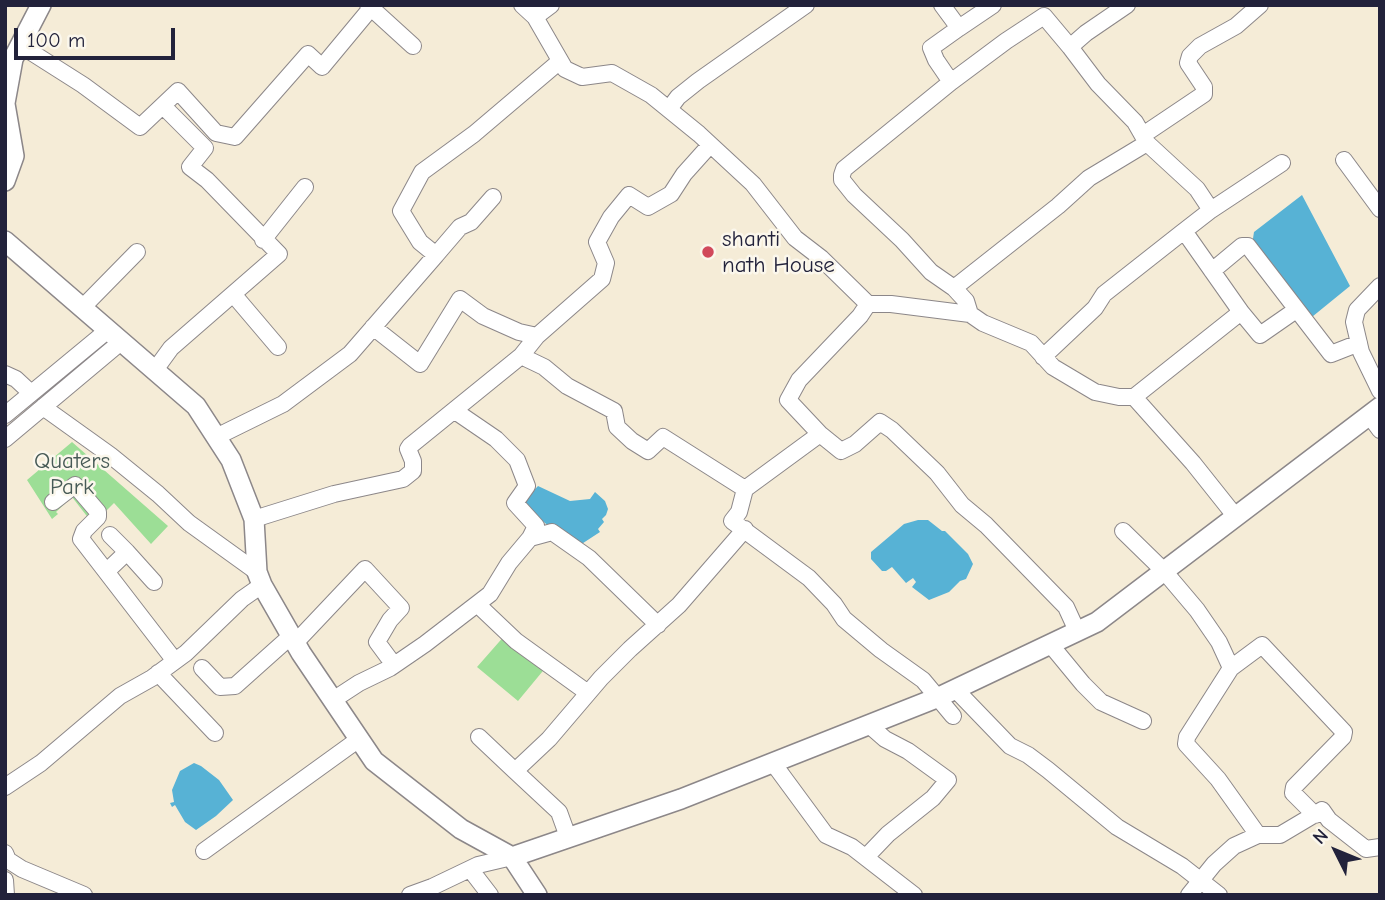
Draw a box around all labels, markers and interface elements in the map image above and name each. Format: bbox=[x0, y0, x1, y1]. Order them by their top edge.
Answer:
scale bar bbox=[18, 14, 178, 58]
text: 100 m bbox=[27, 28, 85, 52]
place label: shanti nath House bbox=[722, 225, 835, 279]
marker: shanti nath House bbox=[700, 244, 716, 260]
park label: Quaters Park bbox=[34, 447, 110, 501]
north arrow bbox=[1301, 816, 1371, 886]
text: N bbox=[1308, 825, 1333, 849]

